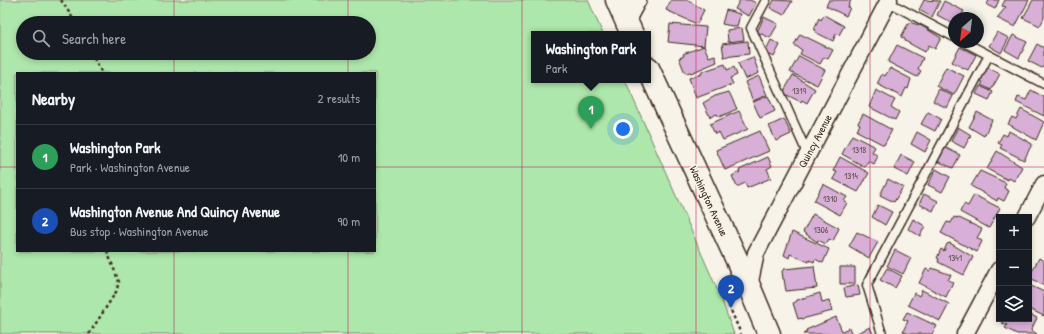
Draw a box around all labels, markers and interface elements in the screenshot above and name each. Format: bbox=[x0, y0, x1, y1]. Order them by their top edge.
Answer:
north arrow bbox=[948, 12, 984, 48]
search box bbox=[16, 16, 376, 60]
icon: search bbox=[30, 27, 52, 49]
text: Search here bbox=[62, 28, 126, 49]
popup bbox=[531, 31, 651, 83]
text: Washington Park bbox=[546, 38, 636, 59]
text: Park bbox=[546, 59, 567, 77]
house number: 1319 bbox=[792, 85, 807, 97]
text: Nearby bbox=[32, 87, 75, 110]
text: 2 results bbox=[318, 89, 360, 107]
pin: 1 bbox=[578, 96, 604, 129]
street label: Quincy Avenue bbox=[795, 111, 835, 170]
your location bbox=[613, 119, 633, 139]
text: Washington Park bbox=[70, 137, 161, 158]
house number: 1318 bbox=[852, 144, 866, 156]
text: 1 bbox=[43, 148, 47, 166]
text: 10 m bbox=[338, 148, 360, 166]
text: Park · Washington Avenue bbox=[70, 158, 190, 176]
street label: Washington Avenue bbox=[687, 164, 732, 239]
house number: 1314 bbox=[844, 170, 859, 182]
house number: 1310 bbox=[823, 193, 837, 205]
text: Washington Avenue And Quincy Avenue bbox=[70, 201, 280, 222]
text: 2 bbox=[42, 212, 48, 230]
text: 90 m bbox=[338, 212, 360, 230]
map controls bbox=[996, 214, 1032, 322]
button: + bbox=[996, 214, 1032, 250]
text: Bus stop · Washington Avenue bbox=[70, 222, 208, 240]
house number: 1306 bbox=[814, 224, 829, 236]
button: − bbox=[996, 250, 1032, 286]
house number: 1341 bbox=[948, 252, 962, 264]
pin: 2 bbox=[718, 275, 744, 308]
button: layers bbox=[996, 286, 1032, 322]

